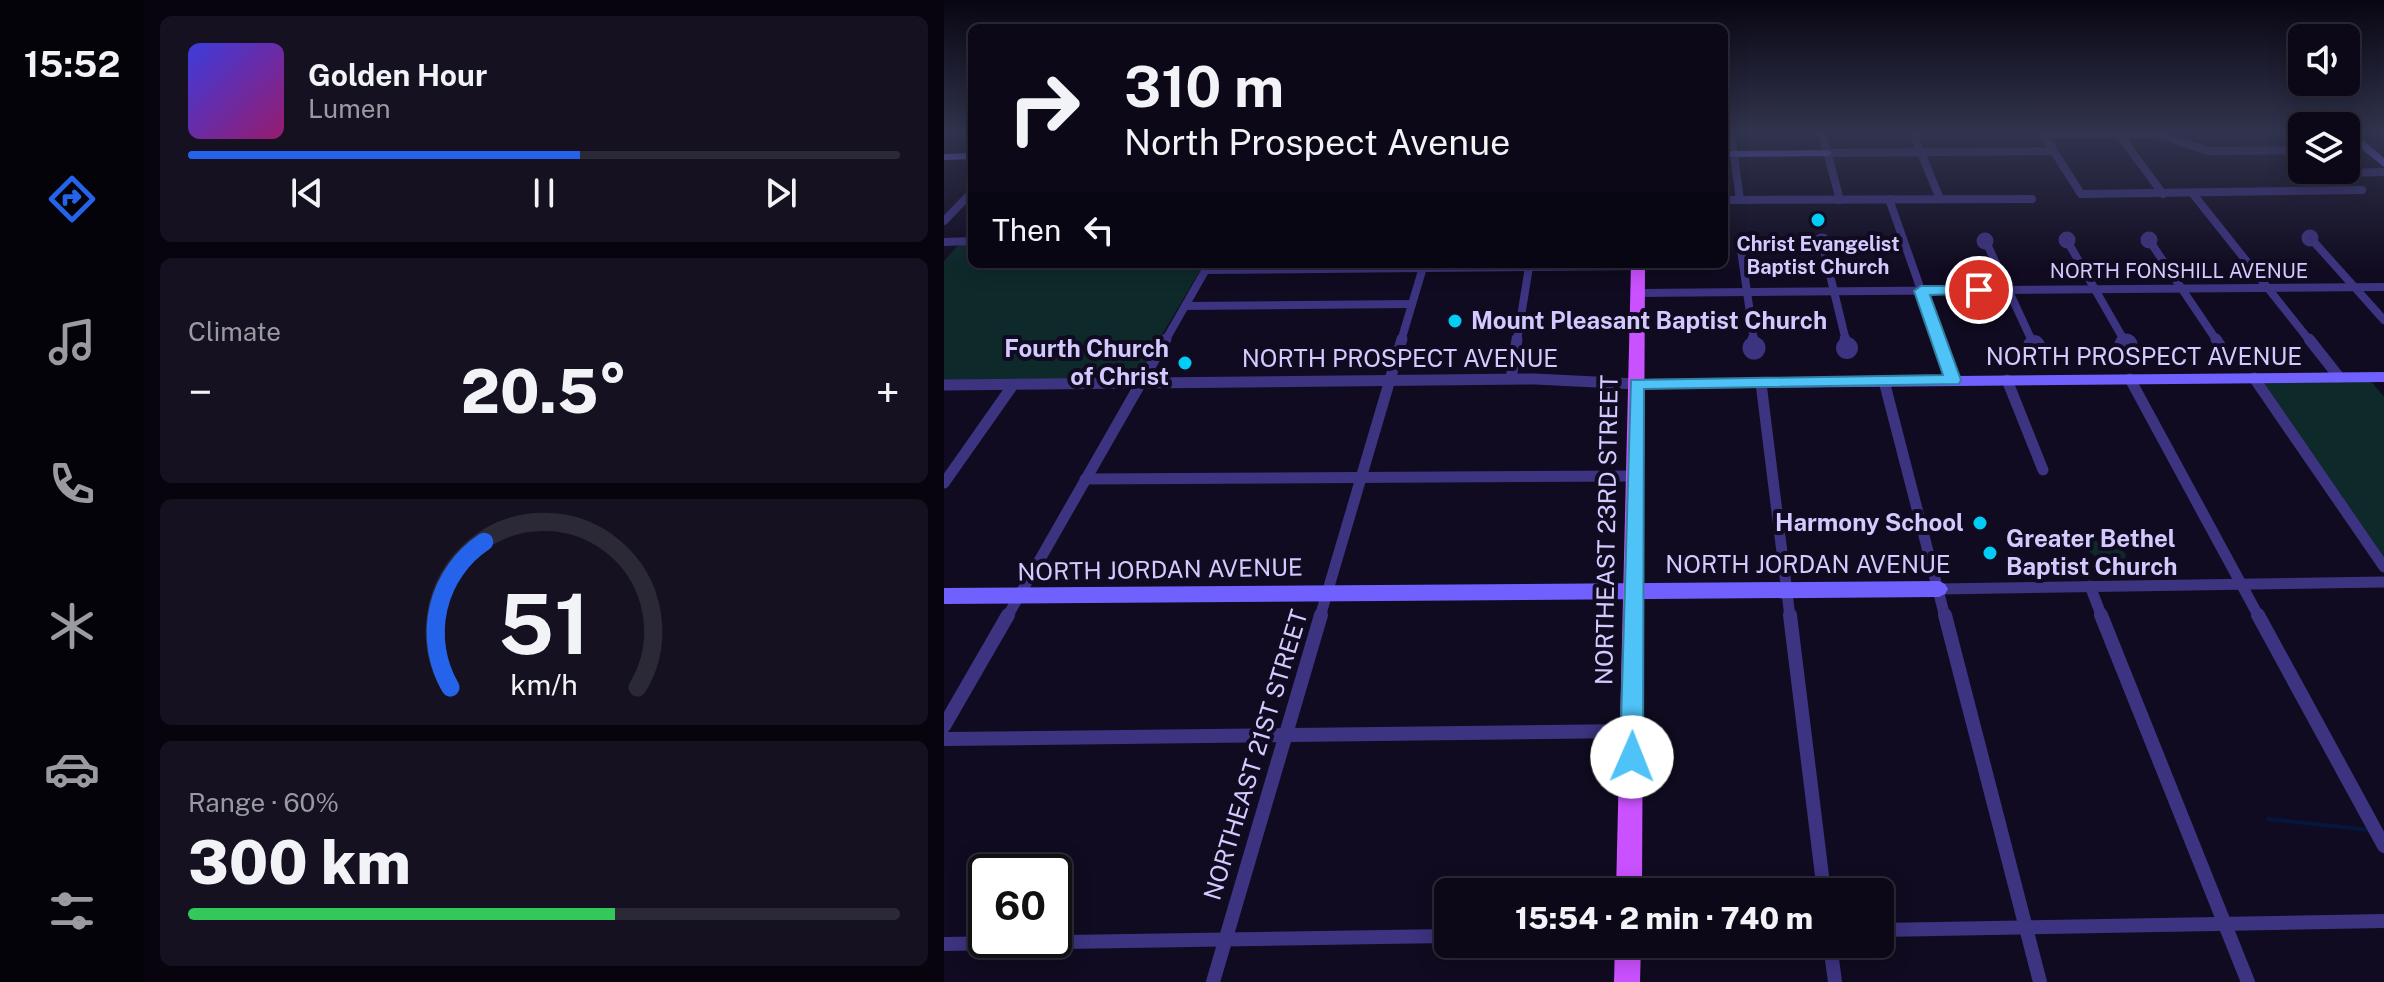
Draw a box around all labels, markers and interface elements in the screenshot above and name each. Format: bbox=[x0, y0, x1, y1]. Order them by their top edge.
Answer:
map controls bbox=[2288, 24, 2360, 184]
button: sound bbox=[2288, 24, 2360, 96]
text: 15:52 bbox=[24, 43, 120, 85]
text: 310 m bbox=[1124, 54, 1284, 120]
icon: right bbox=[992, 56, 1096, 160]
text: Golden Hour bbox=[308, 57, 487, 93]
text: Lumen bbox=[308, 93, 391, 124]
button: layers bbox=[2288, 112, 2360, 184]
text: North Prospect Avenue bbox=[1124, 121, 1510, 163]
icon: directions bbox=[44, 171, 100, 227]
icon: previous bbox=[285, 171, 329, 215]
icon: pause bbox=[522, 171, 566, 215]
icon: next bbox=[759, 171, 803, 215]
icon: left bbox=[1077, 208, 1121, 252]
marker: Christ Evangelist Baptist Church bbox=[1809, 211, 1827, 229]
text: Then bbox=[992, 212, 1061, 248]
place label: Christ Evangelist Baptist Church bbox=[1736, 232, 1900, 279]
pin bbox=[1945, 256, 2013, 324]
street label: NORTH FONSHILL AVENUE bbox=[2050, 259, 2308, 283]
icon: arrive bbox=[1957, 268, 2001, 312]
place label: Mount Pleasant Baptist Church bbox=[1471, 306, 1827, 334]
marker: Mount Pleasant Baptist Church bbox=[1446, 312, 1464, 330]
icon: music bbox=[44, 314, 100, 370]
text: Climate bbox=[188, 316, 281, 347]
place label: Fourth Church of Christ bbox=[1004, 334, 1169, 390]
street label: NORTH PROSPECT AVENUE bbox=[1986, 342, 2302, 370]
street label: NORTH PROSPECT AVENUE bbox=[1242, 344, 1558, 372]
marker: Fourth Church of Christ bbox=[1176, 354, 1194, 372]
text: 20.5° bbox=[461, 356, 627, 427]
text: − bbox=[188, 366, 212, 418]
text: + bbox=[876, 366, 900, 418]
street label: NORTHEAST 23RD STREET bbox=[1589, 375, 1623, 685]
icon: phone bbox=[44, 456, 100, 512]
place label: Harmony School bbox=[1775, 508, 1964, 536]
marker: Harmony School bbox=[1971, 514, 1989, 532]
place label: Greater Bethel Baptist Church bbox=[2006, 524, 2178, 580]
marker: Greater Bethel Baptist Church bbox=[1981, 544, 1999, 562]
street label: NORTH JORDAN AVENUE bbox=[1665, 550, 1951, 578]
street label: NORTH JORDAN AVENUE bbox=[1017, 553, 1303, 585]
text: 51 bbox=[498, 574, 590, 672]
icon: climate bbox=[44, 598, 100, 654]
street label: NORTHEAST 21ST STREET bbox=[1197, 606, 1313, 903]
text: km/h bbox=[510, 668, 578, 701]
position arrow bbox=[1590, 715, 1674, 799]
icon: car bbox=[44, 741, 100, 797]
text: Range · 60% bbox=[188, 787, 339, 818]
text: 300 km bbox=[188, 827, 411, 898]
speed limit sign: 60 bbox=[968, 854, 1072, 958]
icon: filters bbox=[44, 883, 100, 939]
text: 15:54 · 2 min · 740 m bbox=[1515, 900, 1813, 936]

